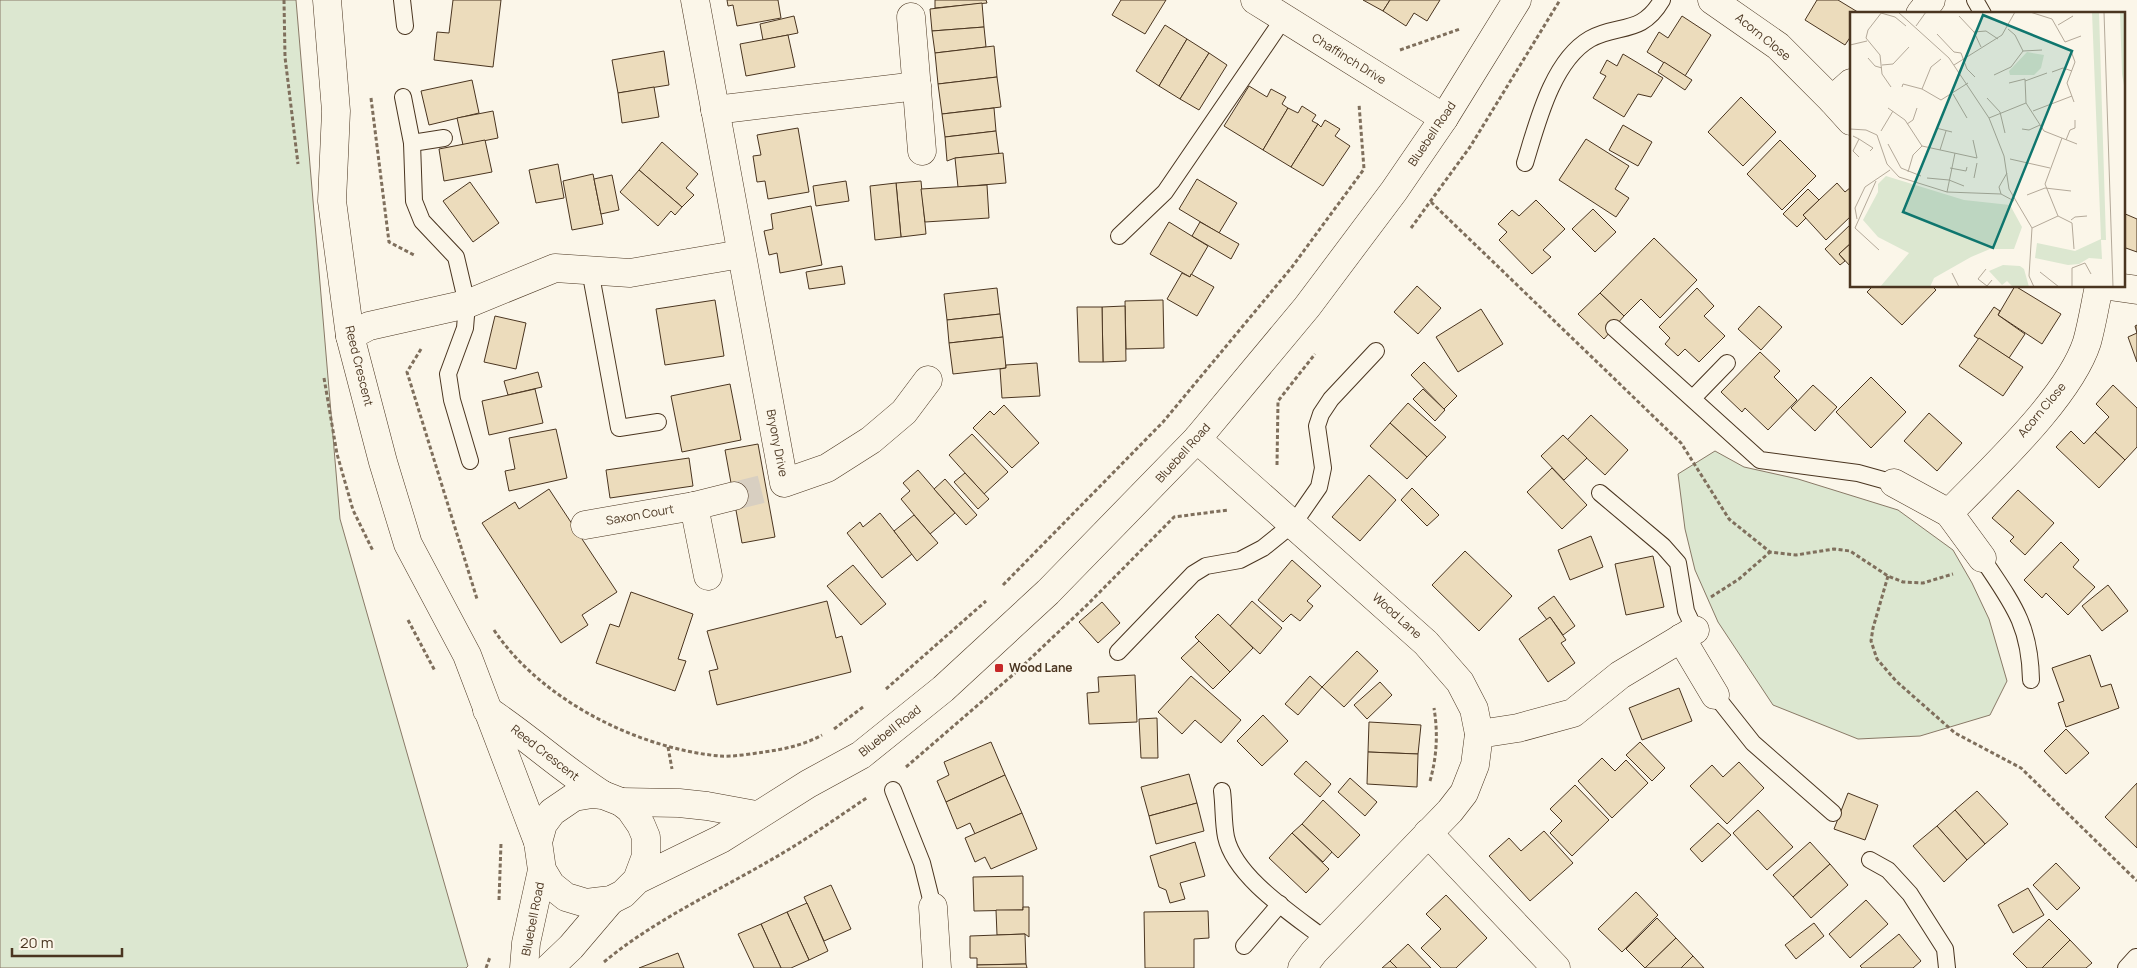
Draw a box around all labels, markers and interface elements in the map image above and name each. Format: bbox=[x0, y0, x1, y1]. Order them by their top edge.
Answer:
street label: Acorn Close bbox=[1732, 9, 1795, 64]
inset map bbox=[1850, 12, 2124, 288]
street label: Chaffinch Drive bbox=[1309, 29, 1390, 88]
street label: Bluebell Road bbox=[1404, 98, 1460, 170]
street label: Reed Crescent bbox=[341, 324, 378, 408]
street label: Acorn Close bbox=[2014, 379, 2070, 441]
street label: Bryony Drive bbox=[763, 408, 792, 478]
street label: Bluebell Road bbox=[1151, 419, 1214, 486]
street label: Saxon Court bbox=[605, 500, 675, 529]
street label: Wood Lane bbox=[1369, 589, 1426, 642]
place label: Wood Lane bbox=[1009, 659, 1073, 676]
marker: Wood Lane bbox=[993, 662, 1005, 674]
street label: Bluebell Road bbox=[855, 701, 924, 760]
street label: Reed Crescent bbox=[508, 721, 583, 785]
street label: Bluebell Road bbox=[517, 881, 548, 957]
scale bar bbox=[12, 926, 122, 958]
text: 20 m bbox=[20, 932, 53, 953]

